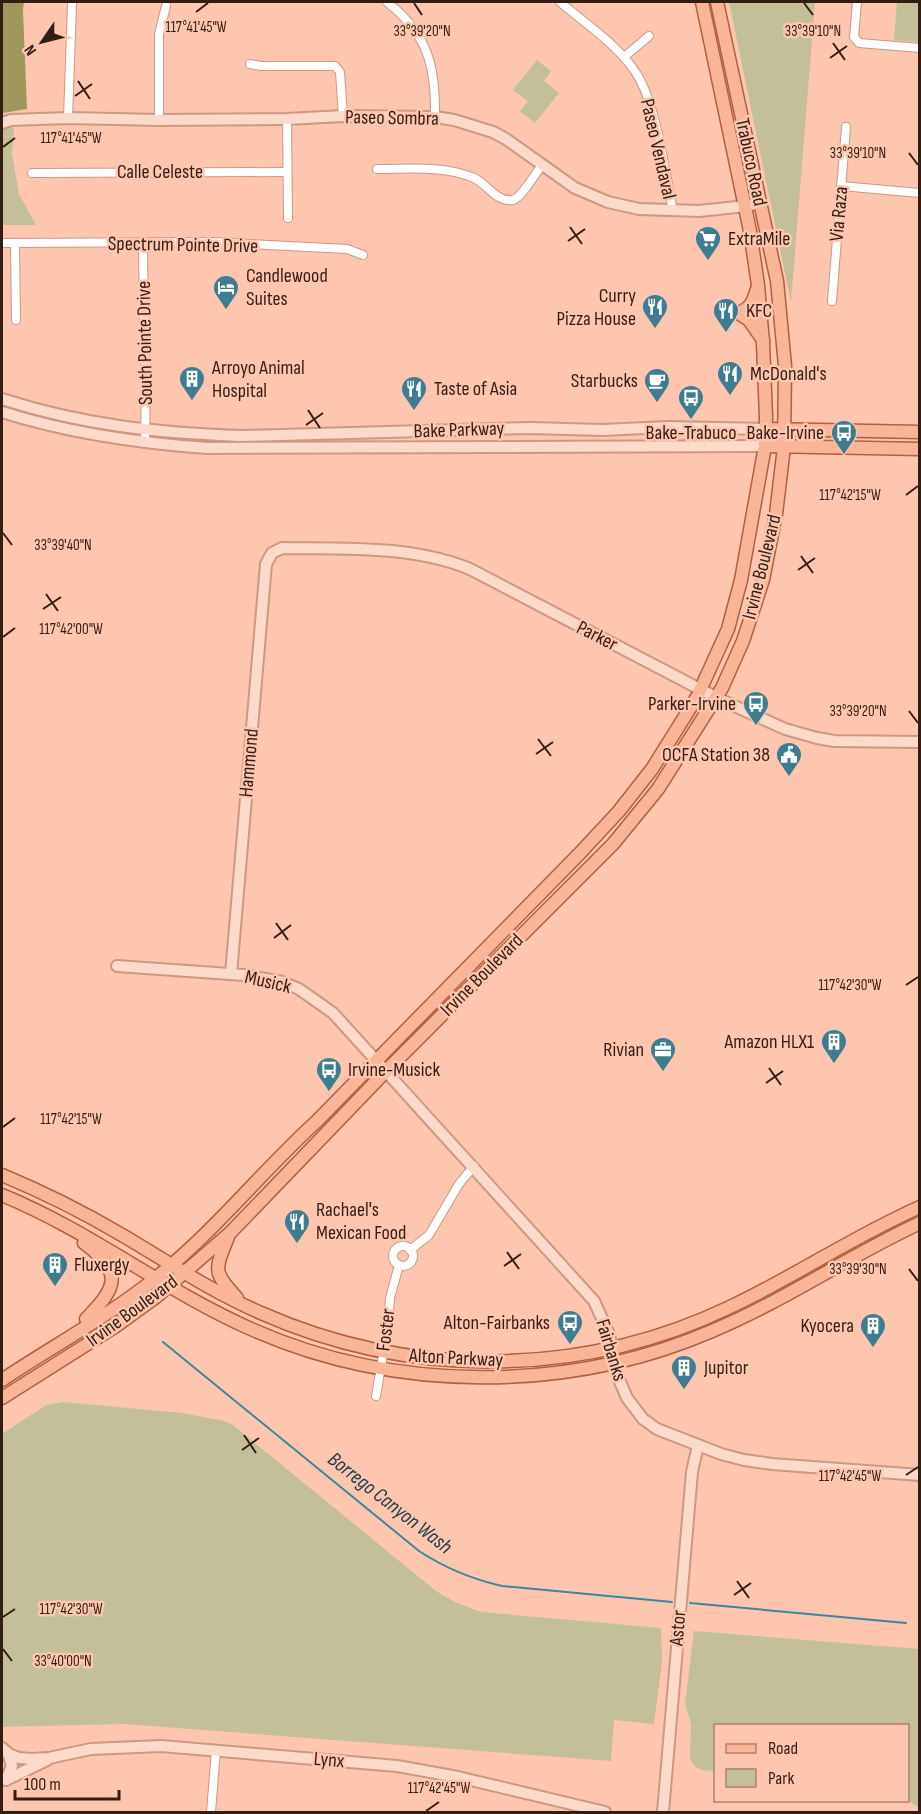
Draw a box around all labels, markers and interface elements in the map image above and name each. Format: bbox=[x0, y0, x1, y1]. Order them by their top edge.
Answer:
north arrow bbox=[12, 12, 72, 72]
text: 117°41'45"W bbox=[165, 18, 227, 37]
text: 33°39'20"N bbox=[393, 22, 451, 41]
text: 33°39'10"N bbox=[785, 22, 841, 41]
text: N bbox=[21, 41, 41, 59]
street label: Paseo Vendaval bbox=[635, 96, 681, 202]
street label: Paseo Sombra bbox=[345, 105, 439, 131]
street label: Trabuco Road bbox=[730, 116, 772, 208]
text: 117°41'45"W bbox=[40, 129, 102, 148]
text: 33°39'10"N bbox=[830, 144, 886, 163]
street label: Calle Celeste bbox=[117, 160, 203, 184]
street label: Via Raza bbox=[825, 185, 853, 243]
supermarket icon: ExtraMile bbox=[693, 224, 723, 262]
place label: ExtraMile bbox=[728, 227, 790, 251]
street label: Spectrum Pointe Drive bbox=[108, 232, 258, 258]
place label: Candlewood Suites bbox=[246, 264, 328, 311]
hotel icon: Candlewood Suites bbox=[211, 273, 241, 311]
street label: South Pointe Drive bbox=[132, 281, 158, 405]
place label: Curry Pizza House bbox=[557, 284, 636, 331]
restaurant icon: Curry Pizza House bbox=[640, 292, 670, 330]
restaurant icon: KFC bbox=[711, 296, 741, 334]
place label: KFC bbox=[746, 299, 772, 323]
place label: Arroyo Animal Hospital bbox=[211, 356, 305, 403]
restaurant icon: McDonald's bbox=[715, 359, 745, 397]
place label: McDonald's bbox=[750, 362, 827, 386]
building icon: Arroyo Animal Hospital bbox=[177, 364, 207, 402]
cafe icon: Starbucks bbox=[642, 366, 672, 404]
place label: Starbucks bbox=[571, 369, 638, 393]
restaurant icon: Taste of Asia bbox=[399, 374, 429, 412]
place label: Taste of Asia bbox=[434, 377, 517, 401]
bus stop icon: Bake-Trabuco bbox=[676, 383, 706, 421]
street label: Bake Parkway bbox=[413, 416, 505, 444]
bus stop icon: Bake-Irvine bbox=[829, 418, 859, 456]
place label: Bake-Trabuco bbox=[645, 421, 737, 445]
place label: Bake-Irvine bbox=[747, 421, 824, 445]
text: 117°42'15"W bbox=[819, 486, 881, 505]
street label: Irvine Boulevard bbox=[737, 512, 787, 622]
text: 33°39'40"N bbox=[34, 536, 92, 555]
street label: Parker bbox=[573, 616, 622, 657]
text: 117°42'00"W bbox=[39, 620, 103, 639]
bus stop icon: Parker-Irvine bbox=[741, 689, 771, 727]
place label: Parker-Irvine bbox=[648, 692, 736, 716]
text: 33°39'20"N bbox=[829, 702, 887, 721]
street label: Hammond bbox=[234, 728, 264, 798]
public building icon: OCFA Station 38 bbox=[774, 740, 804, 778]
place label: OCFA Station 38 bbox=[662, 743, 770, 767]
street label: Irvine Boulevard bbox=[436, 929, 528, 1021]
street label: Musick bbox=[243, 965, 294, 999]
text: 117°42'30"W bbox=[818, 976, 882, 995]
building icon: Amazon HLX1 bbox=[819, 1027, 849, 1065]
place label: Amazon HLX1 bbox=[723, 1030, 814, 1054]
office icon: Rivian bbox=[648, 1035, 678, 1073]
place label: Rivian bbox=[603, 1038, 644, 1062]
bus stop icon: Irvine-Musick bbox=[314, 1055, 344, 1093]
place label: Irvine-Musick bbox=[348, 1058, 440, 1082]
text: 117°42'15"W bbox=[40, 1110, 102, 1129]
place label: Rachael's Mexican Food bbox=[316, 1198, 406, 1245]
restaurant icon: Rachael's Mexican Food bbox=[282, 1207, 312, 1245]
building icon: Fluxergy bbox=[40, 1250, 70, 1288]
place label: Fluxergy bbox=[74, 1253, 130, 1277]
text: 33°39'30"N bbox=[829, 1260, 887, 1279]
street label: Irvine Boulevard bbox=[82, 1270, 182, 1352]
street label: Foster bbox=[371, 1307, 401, 1353]
bus stop icon: Alton-Fairbanks bbox=[555, 1308, 585, 1346]
place label: Alton-Fairbanks bbox=[443, 1311, 550, 1335]
building icon: Kyocera bbox=[858, 1311, 888, 1349]
place label: Kyocera bbox=[801, 1314, 854, 1338]
street label: Fairbanks bbox=[590, 1316, 632, 1384]
street label: Alton Parkway bbox=[407, 1344, 504, 1372]
building icon: Jupitor bbox=[669, 1353, 699, 1391]
place label: Jupitor bbox=[703, 1356, 749, 1380]
water label: Borrego Canyon Wash bbox=[323, 1447, 457, 1559]
text: 117°42'45"W bbox=[819, 1467, 881, 1486]
text: 117°42'30"W bbox=[39, 1600, 103, 1619]
street label: Astor bbox=[664, 1609, 692, 1648]
text: 33°40'00"N bbox=[34, 1652, 92, 1671]
legend bbox=[714, 1724, 909, 1802]
text: Road bbox=[768, 1738, 798, 1759]
street label: Lynx bbox=[313, 1747, 346, 1773]
scale bar bbox=[15, 1763, 118, 1801]
text: Park bbox=[768, 1768, 794, 1789]
text: 100 m bbox=[24, 1774, 61, 1795]
text: 117°42'45"W bbox=[408, 1779, 470, 1798]

